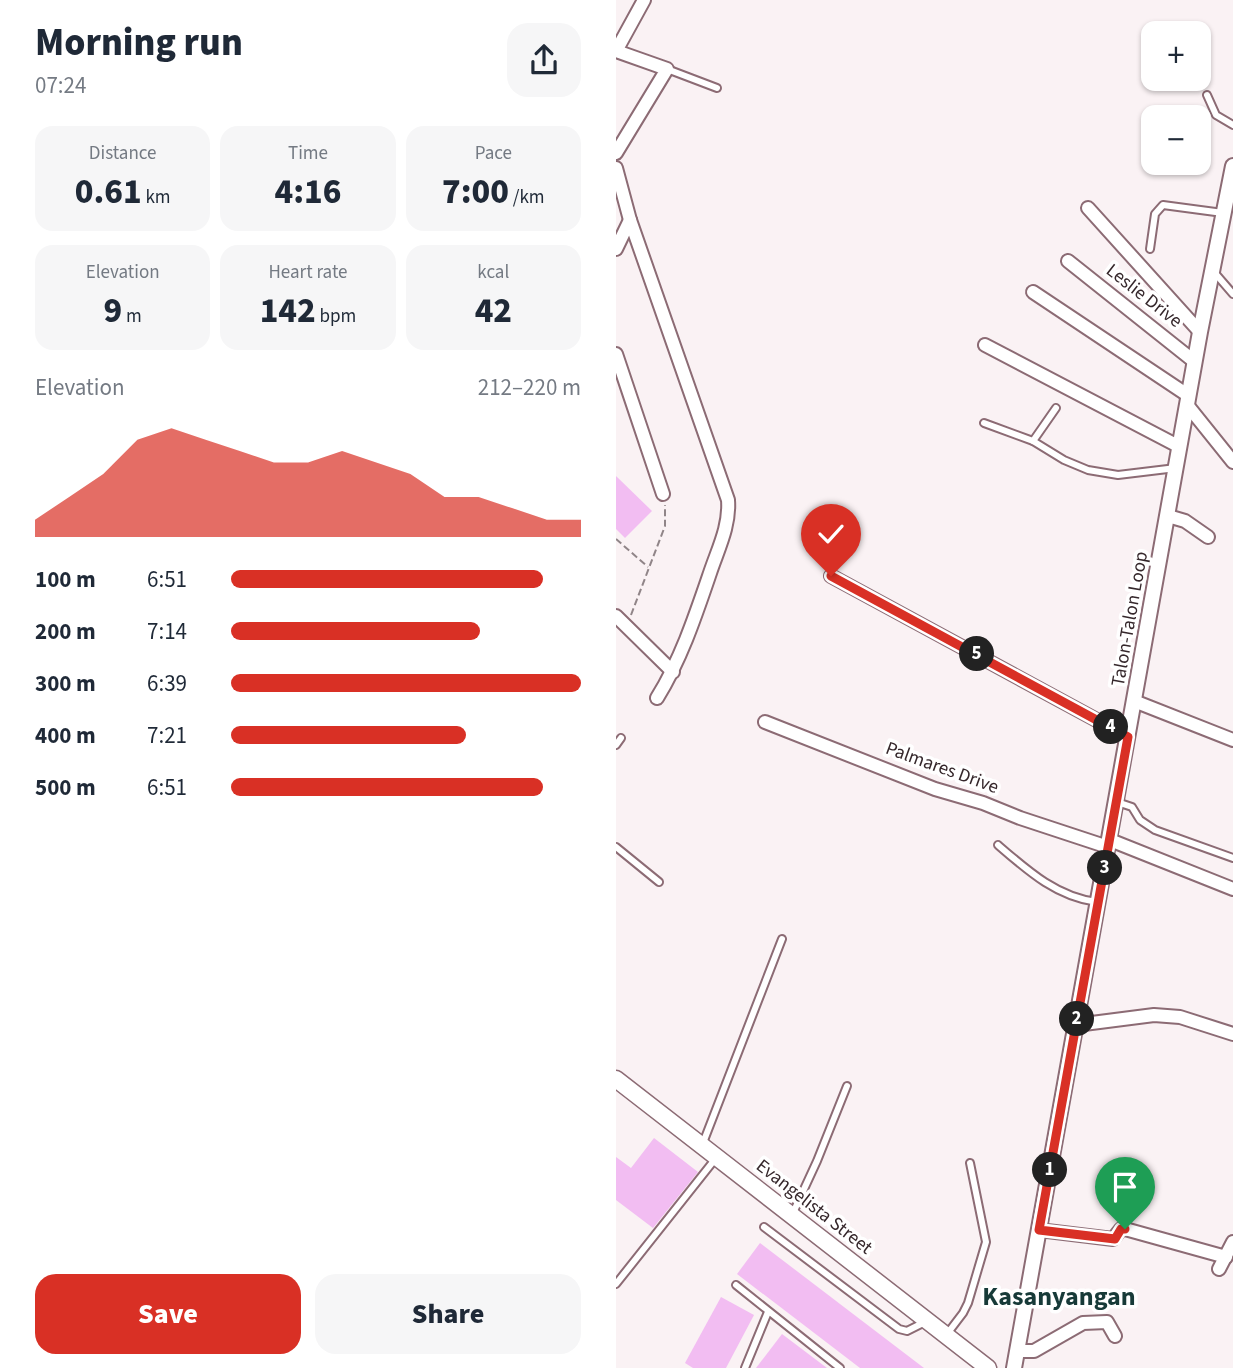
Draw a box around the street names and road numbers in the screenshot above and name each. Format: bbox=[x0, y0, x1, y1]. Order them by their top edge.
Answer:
street label: Leslie Drive bbox=[1100, 258, 1188, 334]
street label: Talon-Talon Loop bbox=[1105, 549, 1155, 689]
street label: Palmares Drive bbox=[882, 735, 1002, 801]
street label: Evangelista Street bbox=[750, 1153, 878, 1261]

